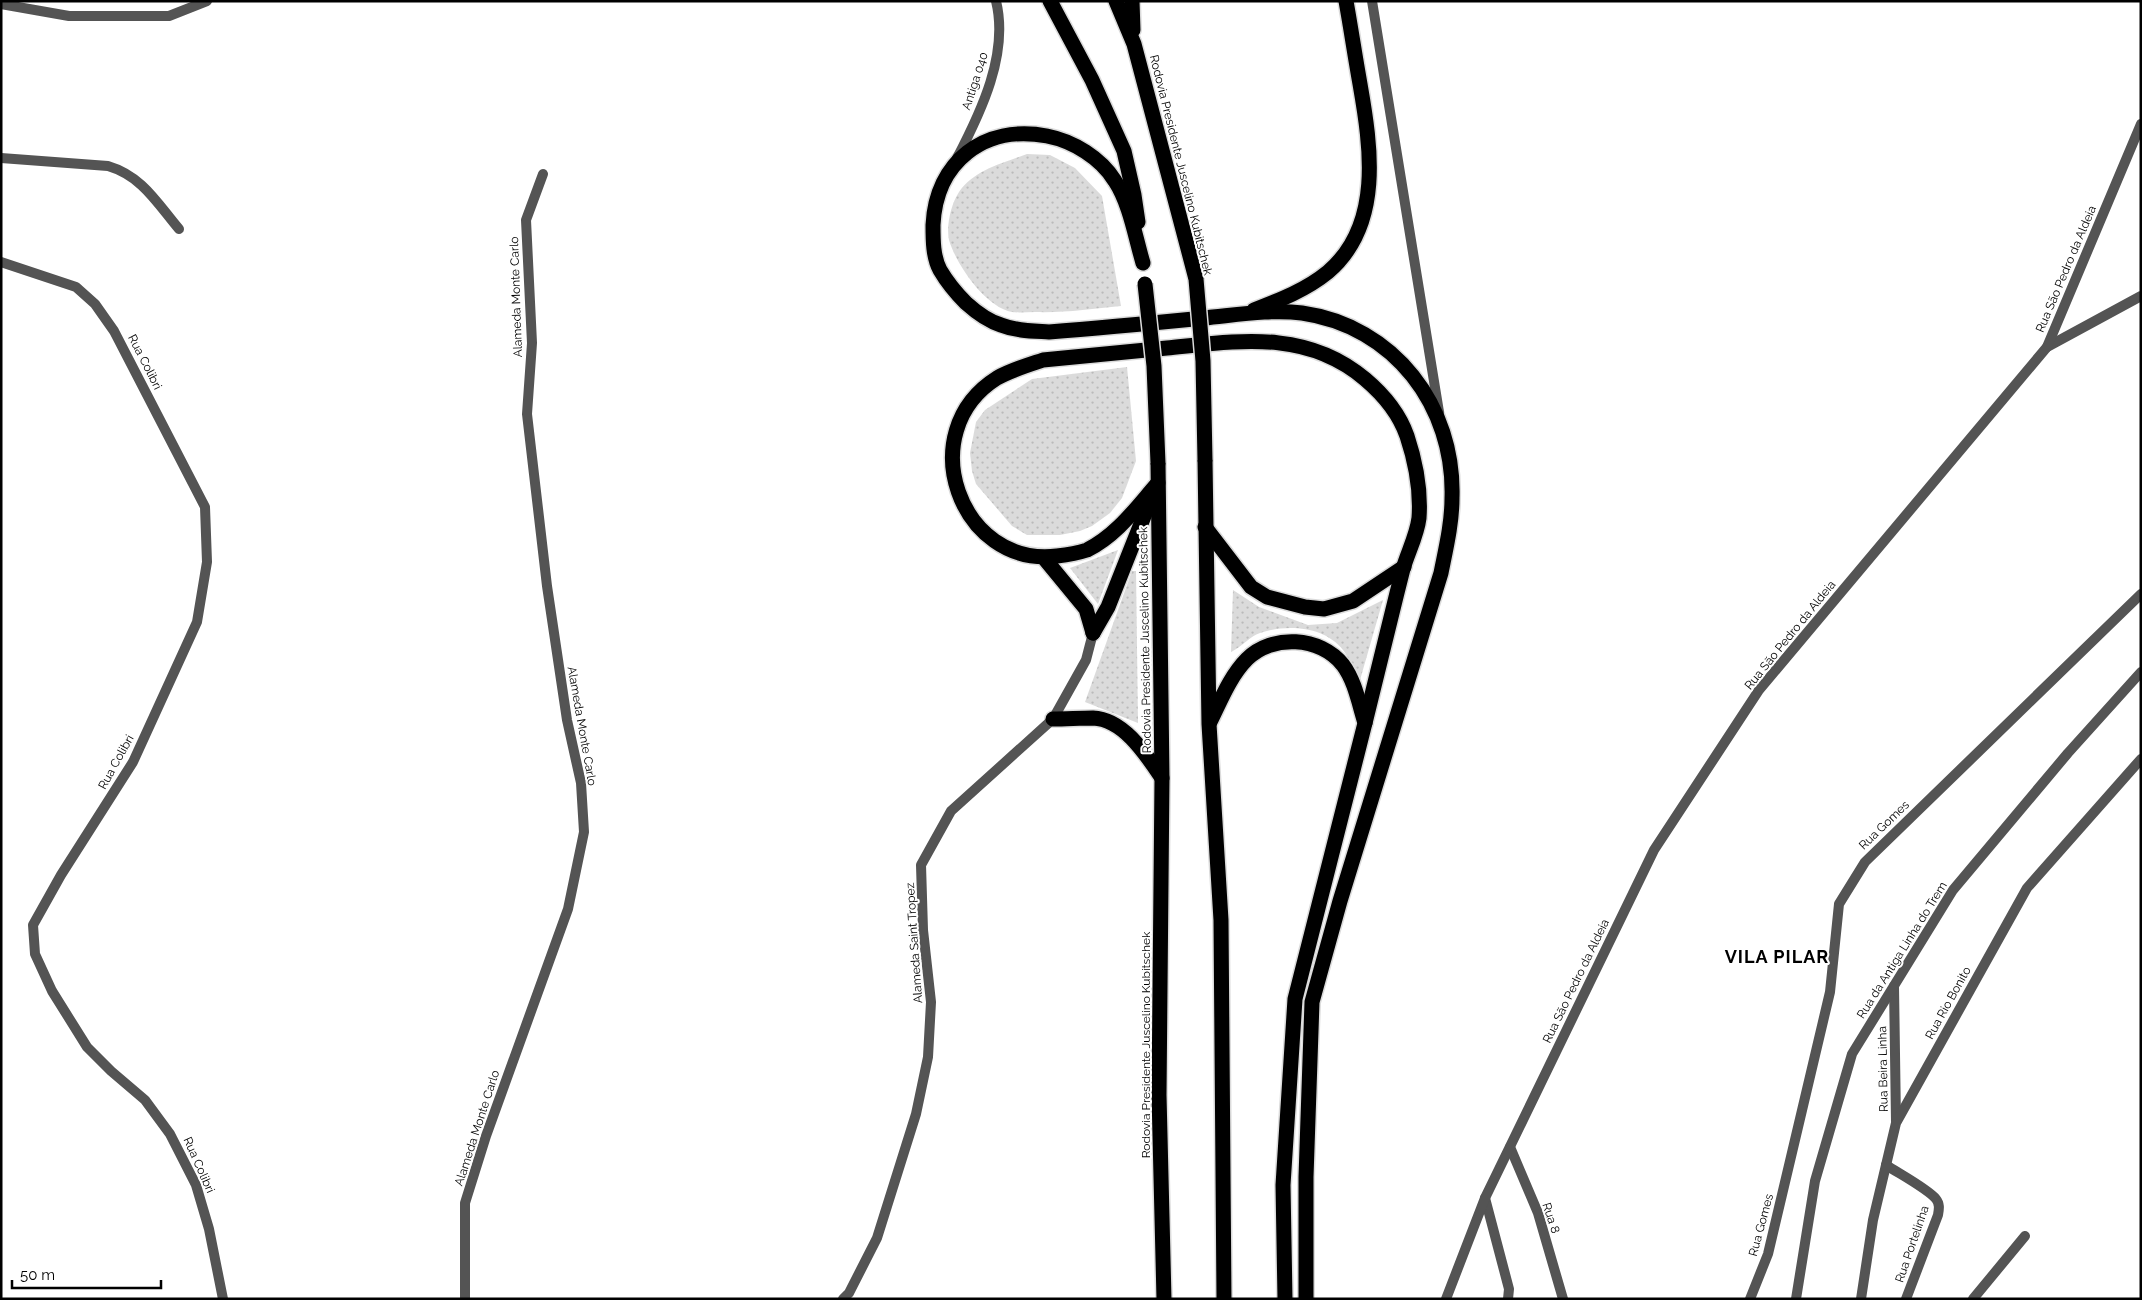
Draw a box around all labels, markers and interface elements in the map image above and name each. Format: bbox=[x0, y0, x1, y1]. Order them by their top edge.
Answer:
street label: Antiga 040 bbox=[959, 50, 991, 112]
street label: Rodovia Presidente Juscelino Kubitschek bbox=[1147, 53, 1215, 277]
street label: Rua São Pedro da Aldeia bbox=[2033, 204, 2099, 334]
street label: Alameda Monte Carlo bbox=[507, 236, 525, 358]
street label: Rua Colibri bbox=[125, 332, 165, 392]
street label: Rodovia Presidente Juscelino Kubitschek bbox=[1136, 526, 1154, 753]
street label: Rua São Pedro da Aldeia bbox=[1742, 578, 1838, 692]
street label: Alameda Monte Carlo bbox=[565, 665, 599, 787]
street label: Rua Colibri bbox=[95, 732, 137, 792]
street label: Rua Gomes bbox=[1856, 798, 1912, 852]
street label: Rua da Antiga Linha do Trem bbox=[1854, 879, 1950, 1021]
street label: Alameda Saint Tropez bbox=[903, 882, 925, 1004]
street label: Rua São Pedro da Aldeia bbox=[1540, 917, 1612, 1045]
street label: Rodovia Presidente Juscelino Kubitschek bbox=[1139, 931, 1153, 1158]
district label: VILA PILAR bbox=[1725, 946, 1829, 967]
street label: Rua Rio Bonito bbox=[1922, 964, 1974, 1042]
street label: Rua Beira Linha bbox=[1875, 1026, 1891, 1112]
street label: Alameda Monte Carlo bbox=[452, 1068, 502, 1188]
street label: Rua Colibri bbox=[180, 1135, 218, 1195]
street label: Rua Gomes bbox=[1746, 1192, 1776, 1258]
street label: Rua 8 bbox=[1539, 1201, 1563, 1235]
street label: Rua Portelinha bbox=[1892, 1204, 1932, 1284]
scale bar bbox=[12, 1258, 161, 1290]
text: 50 m bbox=[20, 1266, 55, 1284]

